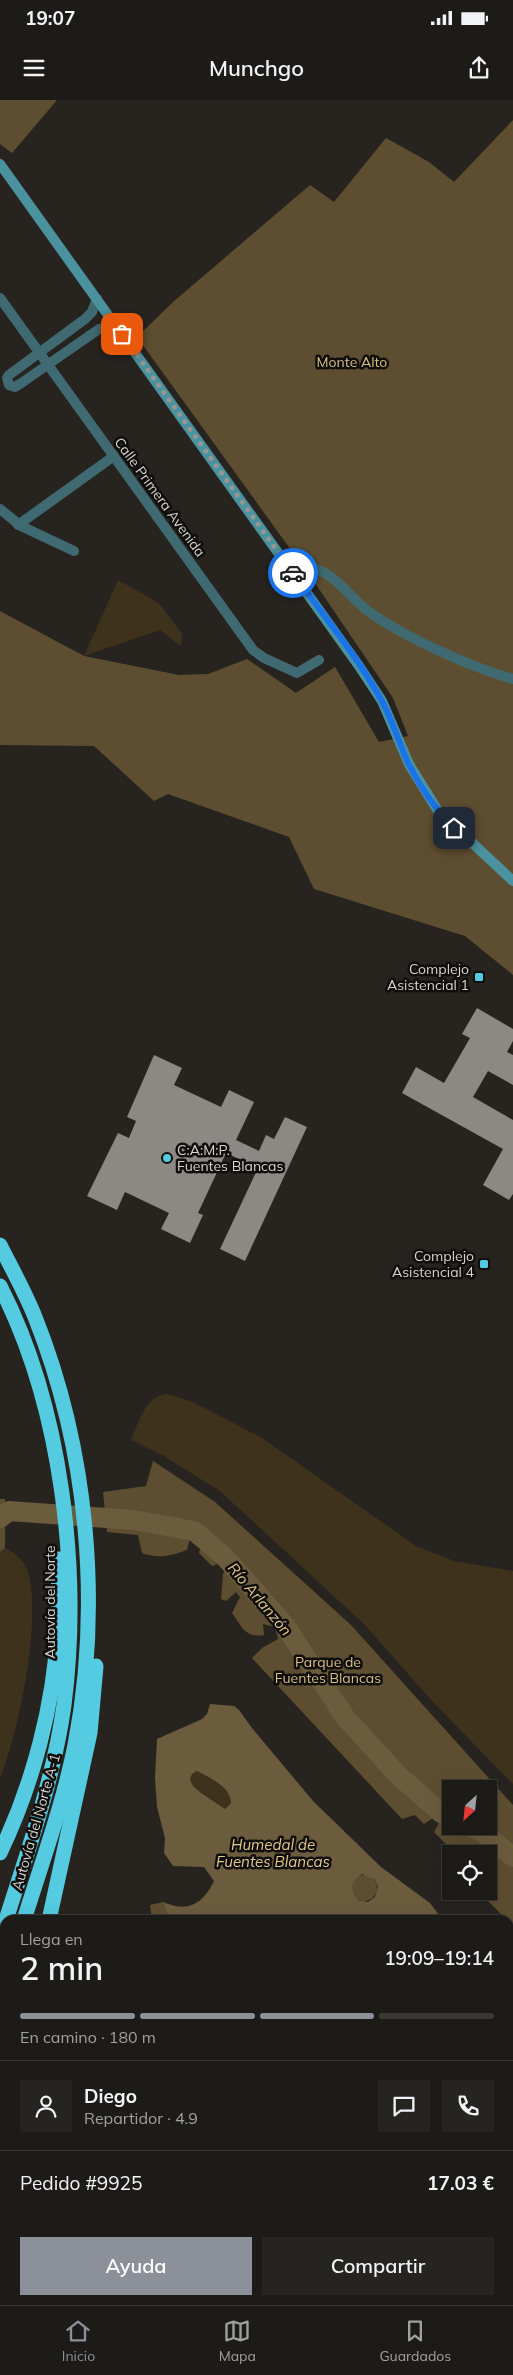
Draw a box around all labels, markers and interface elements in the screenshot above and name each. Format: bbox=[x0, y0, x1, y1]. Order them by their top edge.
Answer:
text: 19:07 bbox=[25, 6, 75, 30]
icon: menu bbox=[20, 54, 48, 82]
text: Munchgo bbox=[209, 54, 304, 82]
icon: share bbox=[465, 54, 493, 82]
pin bbox=[101, 313, 143, 355]
icon: bag bbox=[108, 320, 136, 348]
park label: Monte Alto bbox=[317, 353, 387, 371]
street label: Calle Primera Avenida bbox=[111, 434, 209, 560]
courier bbox=[268, 548, 318, 598]
icon: car bbox=[279, 559, 307, 587]
pin bbox=[433, 807, 475, 849]
icon: home bbox=[440, 814, 468, 842]
place label: Complejo Asistencial 1 bbox=[387, 960, 469, 994]
marker: Complejo Asistencial 1 bbox=[473, 971, 485, 983]
place label: C:A:M:P. Fuentes Blancas bbox=[177, 1141, 283, 1175]
marker: C:A:M:P. Fuentes Blancas bbox=[161, 1152, 173, 1164]
place label: Complejo Asistencial 4 bbox=[392, 1247, 475, 1281]
marker: Complejo Asistencial 4 bbox=[478, 1258, 490, 1270]
street label: Autovía del Norte bbox=[41, 1545, 59, 1659]
water label: Río Arlanzón bbox=[224, 1559, 296, 1639]
park label: Parque de Fuentes Blancas bbox=[275, 1653, 381, 1687]
street label: Autovía del Norte A-1 bbox=[8, 1752, 64, 1892]
north arrow bbox=[442, 1780, 498, 1835]
map controls bbox=[442, 1780, 497, 1900]
water label: Humedal de Fuentes Blancas bbox=[216, 1835, 330, 1871]
button: locate bbox=[442, 1845, 497, 1900]
text: Llega en bbox=[20, 1929, 83, 1949]
text: 19:09–19:14 bbox=[384, 1946, 494, 1970]
text: 2 min bbox=[20, 1948, 103, 1988]
text: En camino · 180 m bbox=[20, 2027, 156, 2047]
button: person bbox=[20, 2080, 72, 2132]
button: chat bbox=[378, 2080, 430, 2132]
button: phone bbox=[442, 2080, 494, 2132]
text: Diego bbox=[84, 2084, 137, 2108]
text: Repartidor · 4.9 bbox=[84, 2108, 198, 2128]
text: Pedido #9925 bbox=[20, 2171, 142, 2195]
text: 17.03 € bbox=[427, 2171, 494, 2195]
button: Ayuda bbox=[20, 2237, 252, 2295]
button: Compartir bbox=[262, 2237, 494, 2295]
tab: Inicio bbox=[62, 2317, 95, 2365]
tab: Mapa bbox=[219, 2317, 256, 2365]
tab: Guardados bbox=[379, 2317, 451, 2365]

